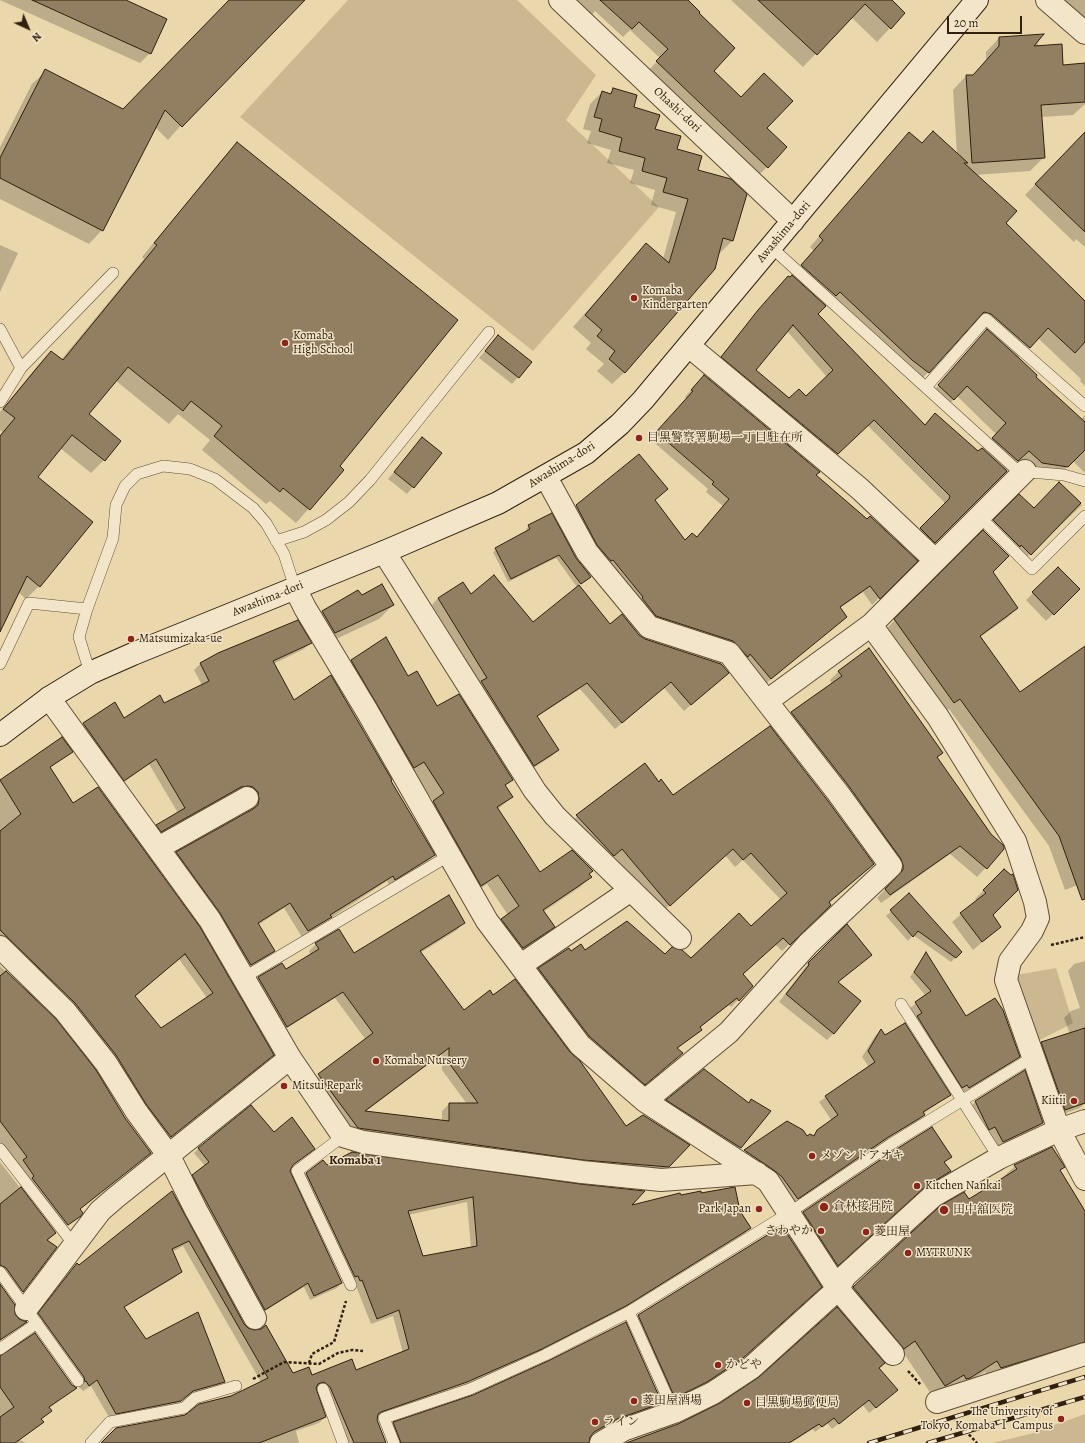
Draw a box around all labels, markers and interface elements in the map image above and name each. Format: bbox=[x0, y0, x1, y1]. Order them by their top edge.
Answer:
north arrow bbox=[8, 8, 48, 48]
scale bar bbox=[949, 8, 1024, 34]
text: 20 m bbox=[954, 15, 978, 31]
text: N bbox=[29, 29, 45, 45]
street label: Ohashi-dori bbox=[650, 84, 704, 136]
street label: Awashima-dori bbox=[754, 198, 814, 266]
place label: Komaba Kindergarten bbox=[642, 284, 708, 312]
marker: Komaba Kindergarten bbox=[629, 293, 639, 303]
place label: Komaba High School bbox=[293, 329, 353, 357]
marker: Komaba High School bbox=[280, 338, 290, 348]
place label: 目黒警察署駒場一丁目駐在所 bbox=[647, 431, 803, 445]
marker: 目黒警察署駒場一丁目駐在所 bbox=[634, 433, 644, 443]
street label: Awashima-dori bbox=[526, 439, 598, 491]
street label: Awashima-dori bbox=[230, 578, 306, 620]
place label: Matsumizaka-ue bbox=[139, 632, 222, 646]
marker: Matsumizaka-ue bbox=[126, 634, 136, 644]
place label: Komaba Nursery bbox=[384, 1054, 467, 1068]
marker: Komaba Nursery bbox=[371, 1056, 381, 1066]
place label: Mitsui Repark bbox=[292, 1079, 361, 1093]
marker: Mitsui Repark bbox=[279, 1081, 289, 1091]
place label: Kiitii bbox=[1041, 1094, 1066, 1108]
marker: Kiitii bbox=[1069, 1096, 1079, 1106]
place label: メゾンドアオキ bbox=[820, 1149, 904, 1163]
marker: メゾンドアオキ bbox=[807, 1151, 817, 1161]
district label: Komaba 1 bbox=[329, 1153, 381, 1169]
place label: Kitchen Nankai bbox=[925, 1179, 1001, 1193]
marker: Kitchen Nankai bbox=[912, 1181, 922, 1191]
place label: 倉林接骨院 bbox=[833, 1200, 893, 1214]
marker: 倉林接骨院 bbox=[818, 1201, 830, 1213]
place label: Park Japan bbox=[698, 1202, 751, 1216]
place label: 田中舘医院 bbox=[953, 1203, 1013, 1217]
marker: Park Japan bbox=[754, 1204, 764, 1214]
marker: 田中舘医院 bbox=[938, 1204, 950, 1216]
place label: さわやか bbox=[765, 1224, 813, 1238]
place label: 菱田屋 bbox=[874, 1225, 910, 1239]
marker: さわやか bbox=[816, 1226, 826, 1236]
marker: 菱田屋 bbox=[861, 1227, 871, 1237]
place label: MYTRUNK bbox=[916, 1246, 970, 1260]
marker: MYTRUNK bbox=[903, 1248, 913, 1258]
place label: かどや bbox=[726, 1358, 762, 1372]
marker: かどや bbox=[713, 1360, 723, 1370]
place label: 菱田屋酒場 bbox=[642, 1394, 702, 1408]
marker: 菱田屋酒場 bbox=[629, 1396, 639, 1406]
place label: 目黒駒場郵便局 bbox=[755, 1396, 839, 1410]
marker: 目黒駒場郵便局 bbox=[742, 1398, 752, 1408]
place label: The University of Tokyo, Komaba Ⅰ Campus bbox=[921, 1405, 1053, 1433]
marker: The University of Tokyo, Komaba Ⅰ Campus bbox=[1056, 1414, 1066, 1424]
place label: ライン bbox=[603, 1415, 639, 1429]
marker: ライン bbox=[590, 1417, 600, 1427]

